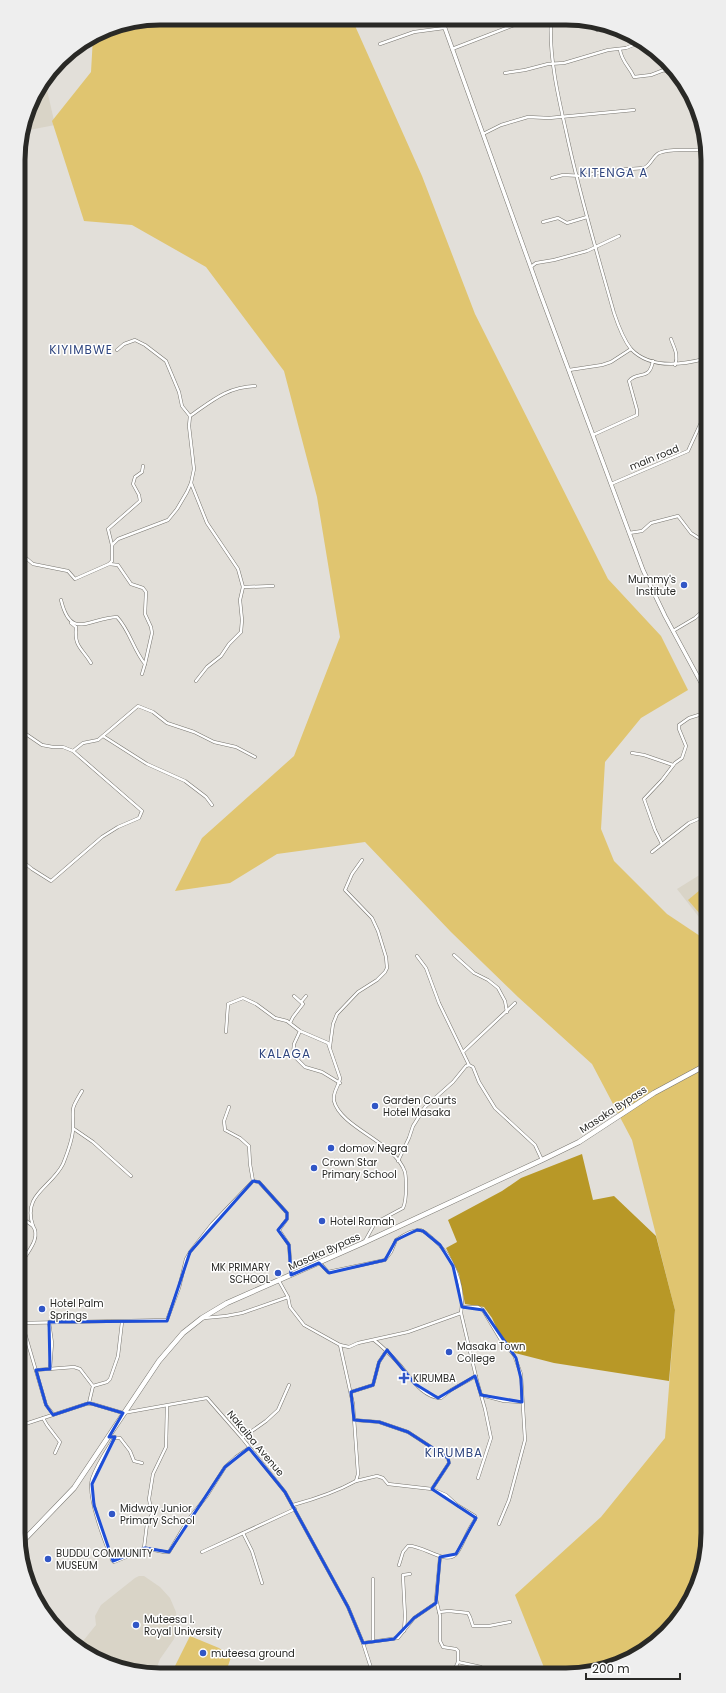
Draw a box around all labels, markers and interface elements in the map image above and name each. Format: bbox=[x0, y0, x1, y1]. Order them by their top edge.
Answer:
district label: KITENGA A bbox=[580, 164, 648, 181]
district label: KIYIMBWE bbox=[49, 341, 113, 358]
street label: main road bbox=[627, 441, 681, 474]
place label: Mummy's Institute bbox=[628, 572, 676, 599]
marker: Mummy's Institute bbox=[679, 580, 689, 590]
district label: KALAGA bbox=[259, 1045, 311, 1062]
street label: Masaka Bypass bbox=[577, 1082, 650, 1137]
place label: Garden Courts Hotel Masaka bbox=[383, 1093, 456, 1120]
marker: Garden Courts Hotel Masaka bbox=[370, 1101, 380, 1111]
place label: domov Negra bbox=[339, 1141, 408, 1156]
marker: domov Negra bbox=[326, 1143, 336, 1153]
place label: Crown Star Primary School bbox=[322, 1155, 397, 1182]
marker: Crown Star Primary School bbox=[309, 1163, 319, 1173]
place label: Hotel Ramah bbox=[330, 1214, 395, 1229]
marker: Hotel Ramah bbox=[317, 1216, 327, 1226]
street label: Masaka Bypass bbox=[286, 1229, 363, 1274]
place label: MK PRIMARY SCHOOL bbox=[211, 1260, 271, 1287]
marker: MK PRIMARY SCHOOL bbox=[273, 1268, 283, 1278]
place label: Hotel Palm Springs bbox=[50, 1296, 104, 1323]
marker: Hotel Palm Springs bbox=[37, 1304, 47, 1314]
place label: Masaka Town College bbox=[457, 1339, 525, 1366]
marker: Masaka Town College bbox=[444, 1347, 454, 1357]
place label: KIRUMBA bbox=[413, 1371, 456, 1386]
marker: KIRUMBA bbox=[398, 1372, 410, 1384]
street label: Nakaiba Avenue bbox=[224, 1407, 288, 1480]
district label: KIRUMBA bbox=[425, 1444, 483, 1461]
place label: Midway Junior Primary School bbox=[120, 1501, 195, 1528]
marker: Midway Junior Primary School bbox=[107, 1509, 117, 1519]
place label: BUDDU COMMUNITY MUSEUM bbox=[56, 1546, 153, 1573]
marker: BUDDU COMMUNITY MUSEUM bbox=[43, 1554, 53, 1564]
place label: Muteesa I. Royal University bbox=[144, 1612, 222, 1639]
marker: Muteesa I. Royal University bbox=[131, 1620, 141, 1630]
place label: muteesa ground bbox=[211, 1646, 295, 1661]
marker: muteesa ground bbox=[198, 1648, 208, 1658]
scale bar bbox=[586, 1655, 680, 1681]
text: 200 m bbox=[592, 1660, 630, 1677]

